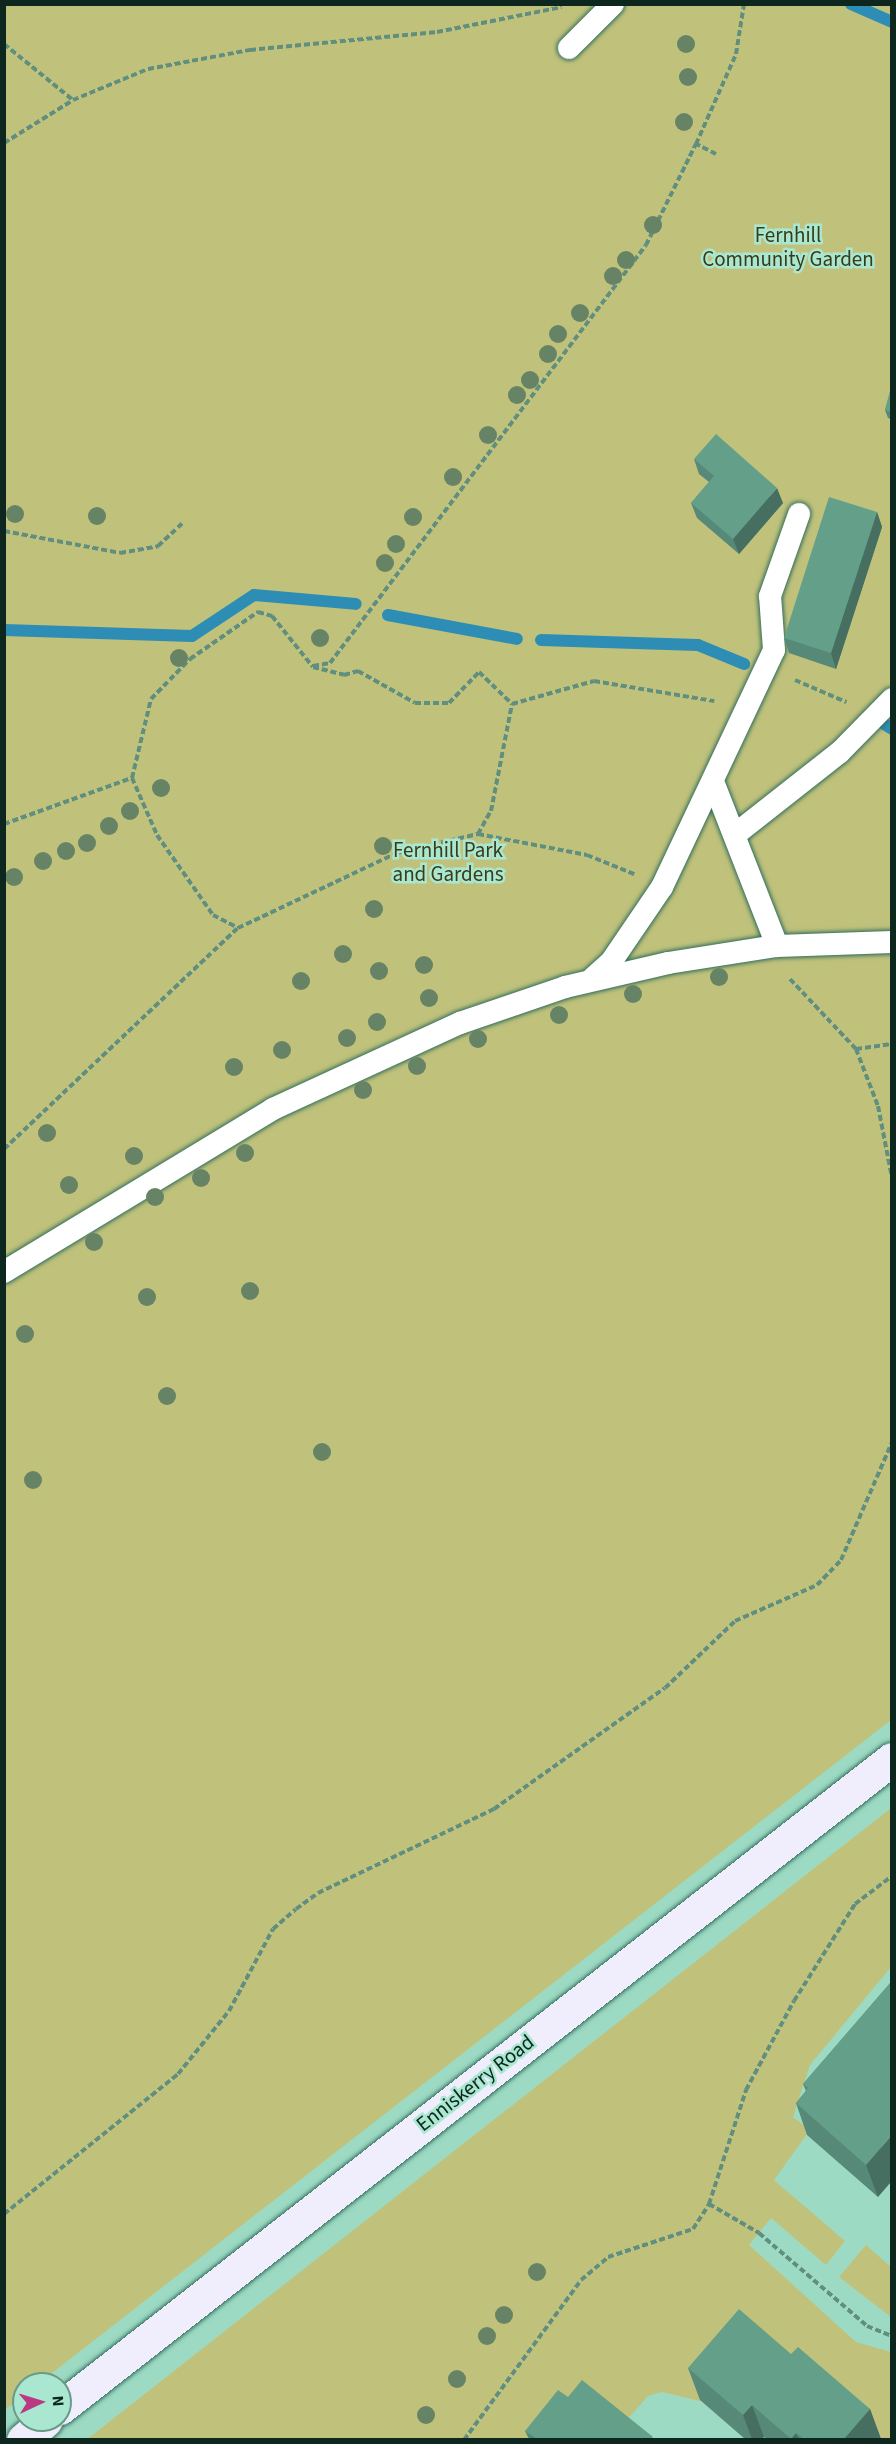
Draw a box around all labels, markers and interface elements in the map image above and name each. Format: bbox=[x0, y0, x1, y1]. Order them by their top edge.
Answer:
park label: Fernhill Community Garden bbox=[702, 222, 874, 272]
park label: Fernhill Park and Gardens bbox=[393, 837, 503, 887]
street label: Enniskerry Road bbox=[411, 2029, 539, 2137]
north arrow bbox=[12, 2372, 72, 2432]
text: N bbox=[47, 2395, 69, 2407]

